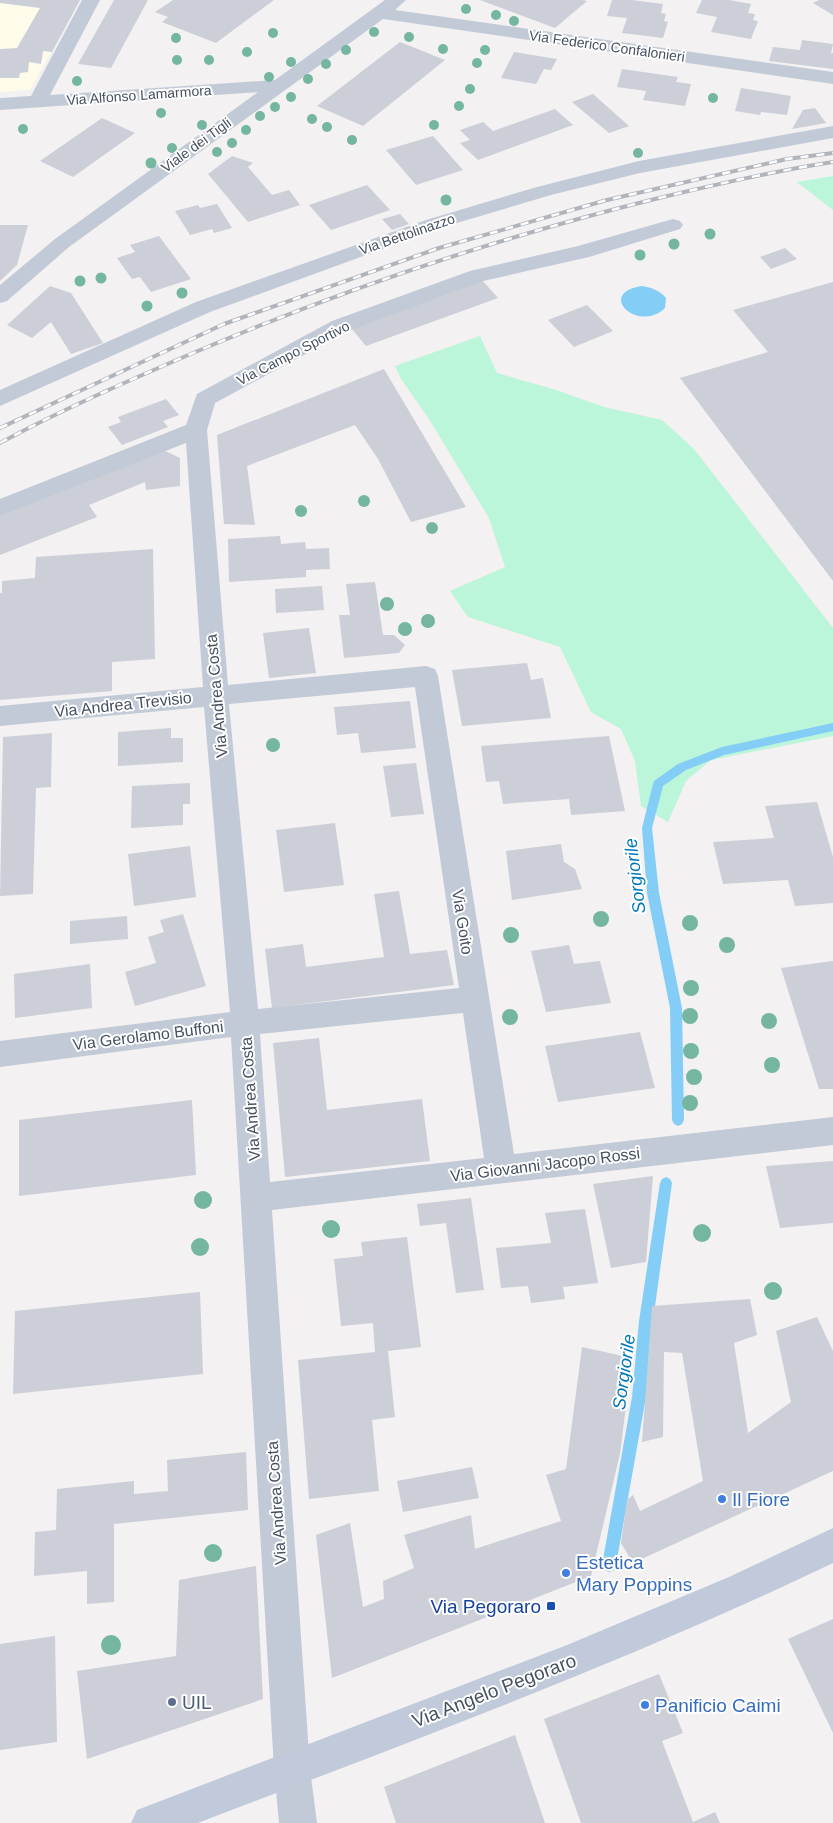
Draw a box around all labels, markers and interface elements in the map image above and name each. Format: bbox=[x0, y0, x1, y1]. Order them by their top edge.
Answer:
street label: Via Federico Confalonieri bbox=[528, 27, 686, 65]
street label: Via Alfonso Lamarmora bbox=[66, 82, 212, 108]
street label: Viale dei Tigli bbox=[158, 114, 234, 176]
street label: Via Bettolinazzo bbox=[357, 210, 457, 258]
street label: Via Campo Sportivo bbox=[234, 318, 352, 388]
street label: Via Andrea Costa bbox=[203, 633, 230, 759]
street label: Via Andrea Trevisio bbox=[54, 689, 192, 720]
water label: Sorgiorile bbox=[620, 837, 650, 915]
street label: Via Goito bbox=[449, 888, 476, 956]
street label: Via Gerolamo Buffoni bbox=[72, 1018, 224, 1053]
street label: Via Andrea Costa bbox=[238, 1036, 263, 1162]
street label: Via Giovanni Jacopo Rossi bbox=[449, 1144, 641, 1185]
water label: Sorgiorile bbox=[609, 1333, 639, 1411]
street label: Via Andrea Costa bbox=[264, 1440, 289, 1566]
place label: Il Fiore bbox=[732, 1489, 790, 1510]
marker: Il Fiore bbox=[716, 1493, 728, 1505]
place label: Estetica Mary Poppins bbox=[576, 1552, 692, 1595]
marker: Estetica Mary Poppins bbox=[560, 1567, 572, 1579]
place label: Via Pegoraro bbox=[430, 1596, 541, 1617]
marker: Via Pegoraro bbox=[545, 1600, 557, 1612]
street label: Via Angelo Pegoraro bbox=[409, 1649, 579, 1731]
place label: UIL bbox=[182, 1692, 212, 1713]
place label: Panificio Caimi bbox=[655, 1695, 781, 1716]
marker: UIL bbox=[166, 1696, 178, 1708]
marker: Panificio Caimi bbox=[639, 1699, 651, 1711]

